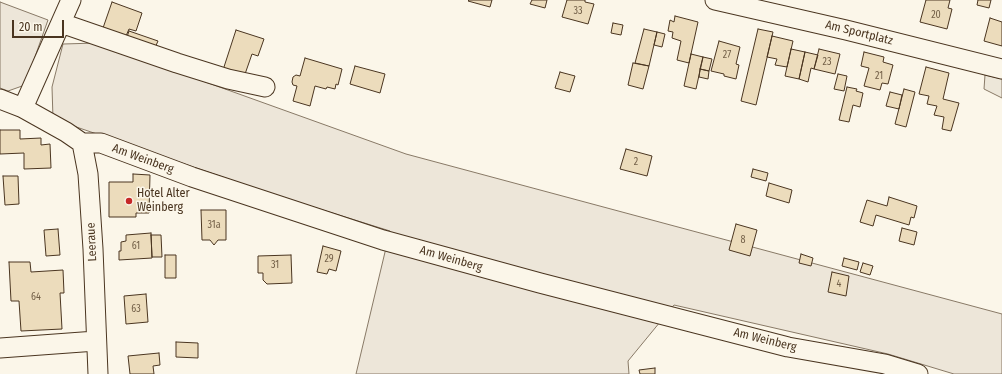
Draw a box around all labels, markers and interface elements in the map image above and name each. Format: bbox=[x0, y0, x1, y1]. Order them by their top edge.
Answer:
house number: 33 bbox=[573, 5, 583, 17]
house number: 20 bbox=[931, 9, 941, 21]
scale bar bbox=[14, 12, 66, 38]
street label: Am Sportplatz bbox=[824, 18, 894, 48]
text: 20 m bbox=[19, 20, 43, 34]
house number: 27 bbox=[723, 49, 731, 61]
house number: 23 bbox=[823, 56, 831, 68]
house number: 21 bbox=[875, 70, 883, 82]
street label: Am Weinberg bbox=[110, 141, 176, 177]
house number: 2 bbox=[634, 156, 638, 168]
place label: Hotel Alter Weinberg bbox=[137, 187, 190, 215]
marker: Hotel Alter Weinberg bbox=[124, 196, 134, 206]
house number: 31a bbox=[207, 219, 221, 231]
street label: Leeraue bbox=[84, 222, 100, 262]
house number: 8 bbox=[741, 234, 745, 246]
house number: 61 bbox=[132, 240, 140, 252]
street label: Am Weinberg bbox=[418, 243, 484, 275]
house number: 29 bbox=[324, 253, 334, 265]
house number: 31 bbox=[271, 259, 279, 271]
house number: 4 bbox=[837, 278, 841, 290]
house number: 64 bbox=[31, 291, 41, 303]
house number: 63 bbox=[131, 303, 141, 315]
street label: Am Weinberg bbox=[732, 325, 798, 355]

